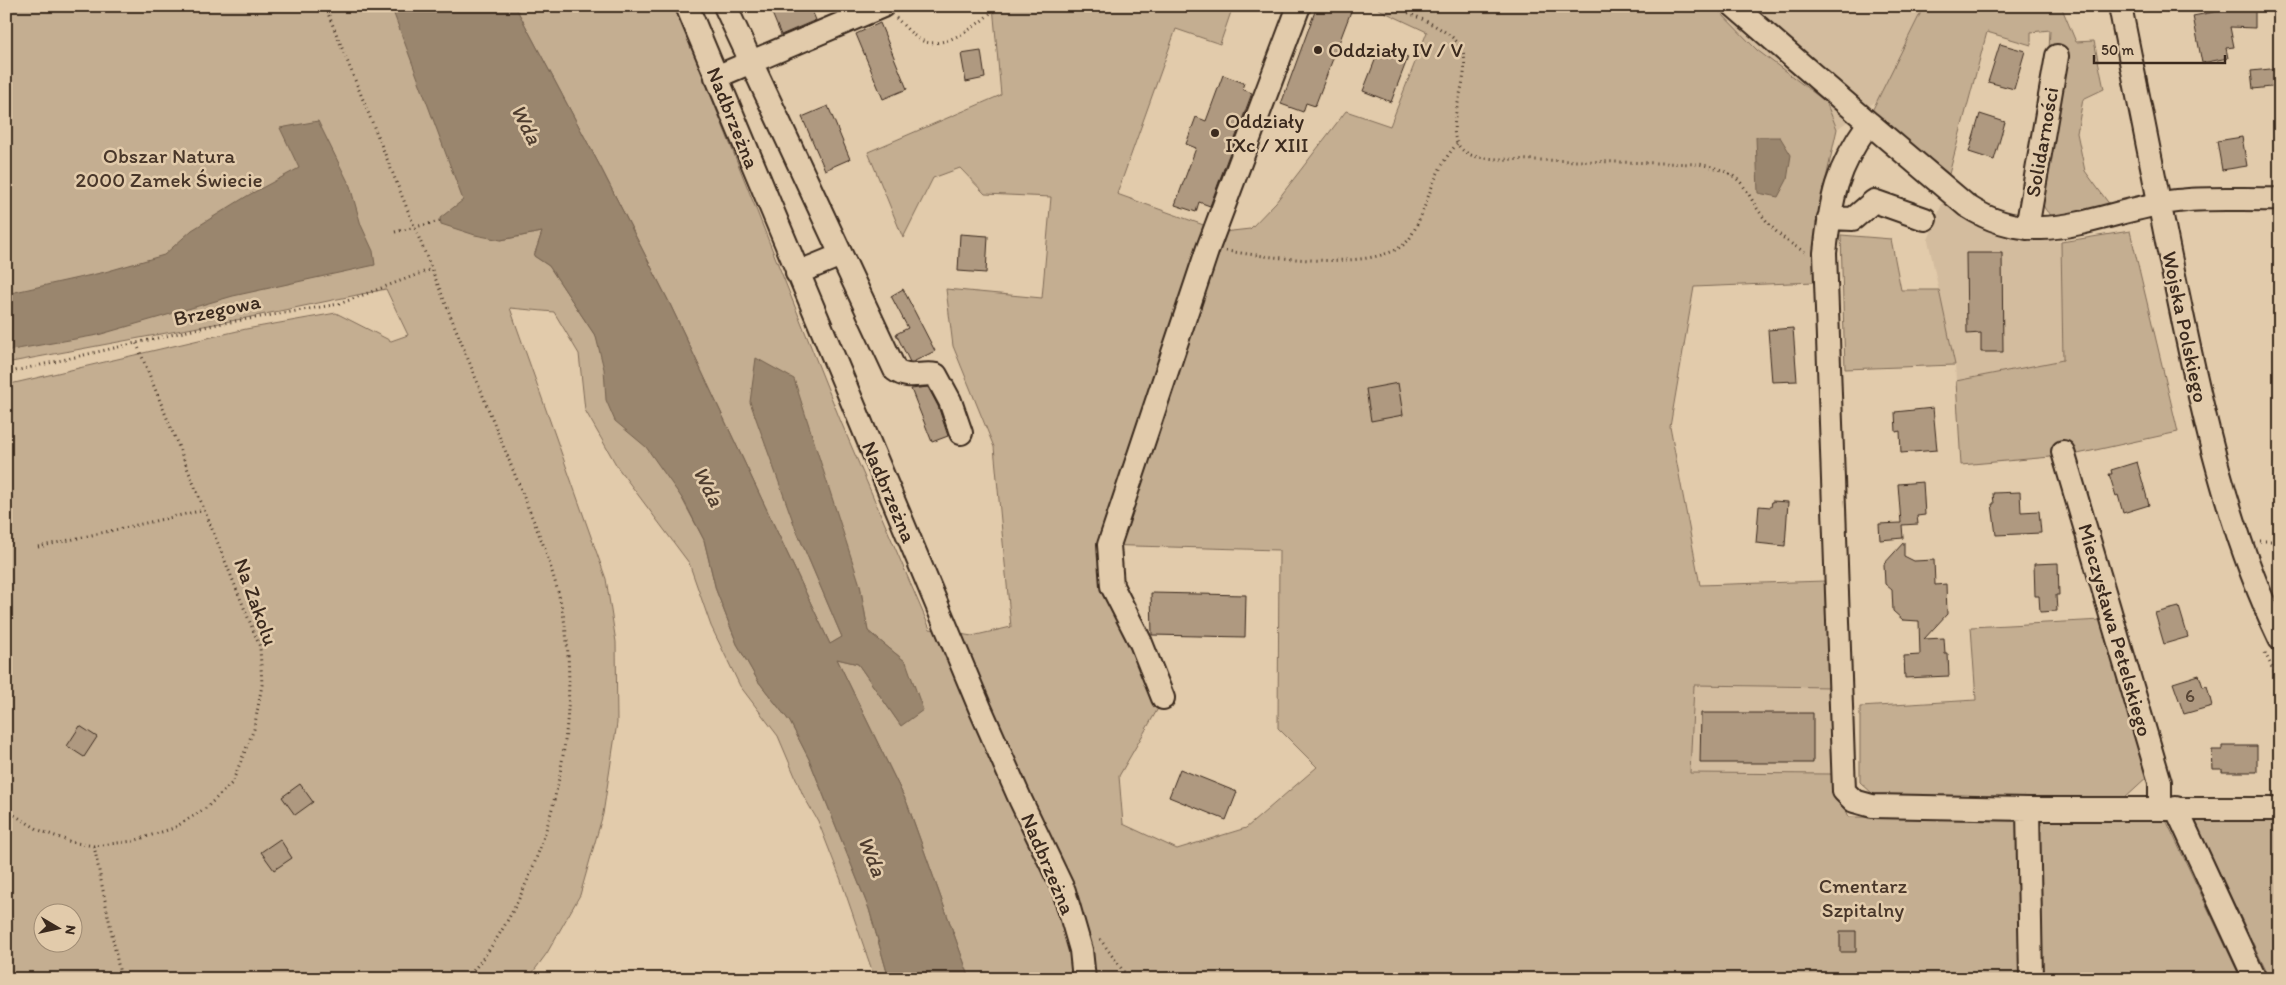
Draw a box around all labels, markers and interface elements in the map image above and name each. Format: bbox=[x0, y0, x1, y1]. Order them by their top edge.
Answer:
scale bar bbox=[2094, 32, 2225, 64]
place label: Oddziały IV / V bbox=[1328, 37, 1463, 62]
text: 50 m bbox=[2101, 41, 2134, 59]
marker: Oddziały IV / V bbox=[1312, 44, 1324, 56]
street label: Nadbrzeżna bbox=[702, 63, 765, 172]
street label: Solidarności bbox=[2020, 85, 2063, 199]
water label: Wda bbox=[505, 100, 548, 149]
place label: Oddziały IXc / XIII bbox=[1225, 108, 1309, 157]
marker: Oddziały IXc / XIII bbox=[1209, 127, 1221, 139]
park label: Obszar Natura 2000 Zamek Świecie bbox=[75, 143, 263, 192]
street label: Wojska Polskiego bbox=[2157, 249, 2214, 405]
street label: Brzegowa bbox=[171, 288, 263, 331]
street label: Nadbrzeżna bbox=[857, 437, 922, 546]
water label: Wda bbox=[687, 462, 730, 511]
street label: Mieczysława Petelskiego bbox=[2073, 521, 2158, 739]
street label: Na Zakolu bbox=[229, 555, 284, 649]
house number: 6 bbox=[2185, 684, 2195, 707]
street label: Nadbrzeżna bbox=[1016, 809, 1081, 918]
water label: Wda bbox=[852, 832, 893, 881]
park label: Cmentarz Szpitalny bbox=[1819, 873, 1908, 922]
north arrow bbox=[32, 902, 82, 952]
text: N bbox=[61, 924, 79, 936]

